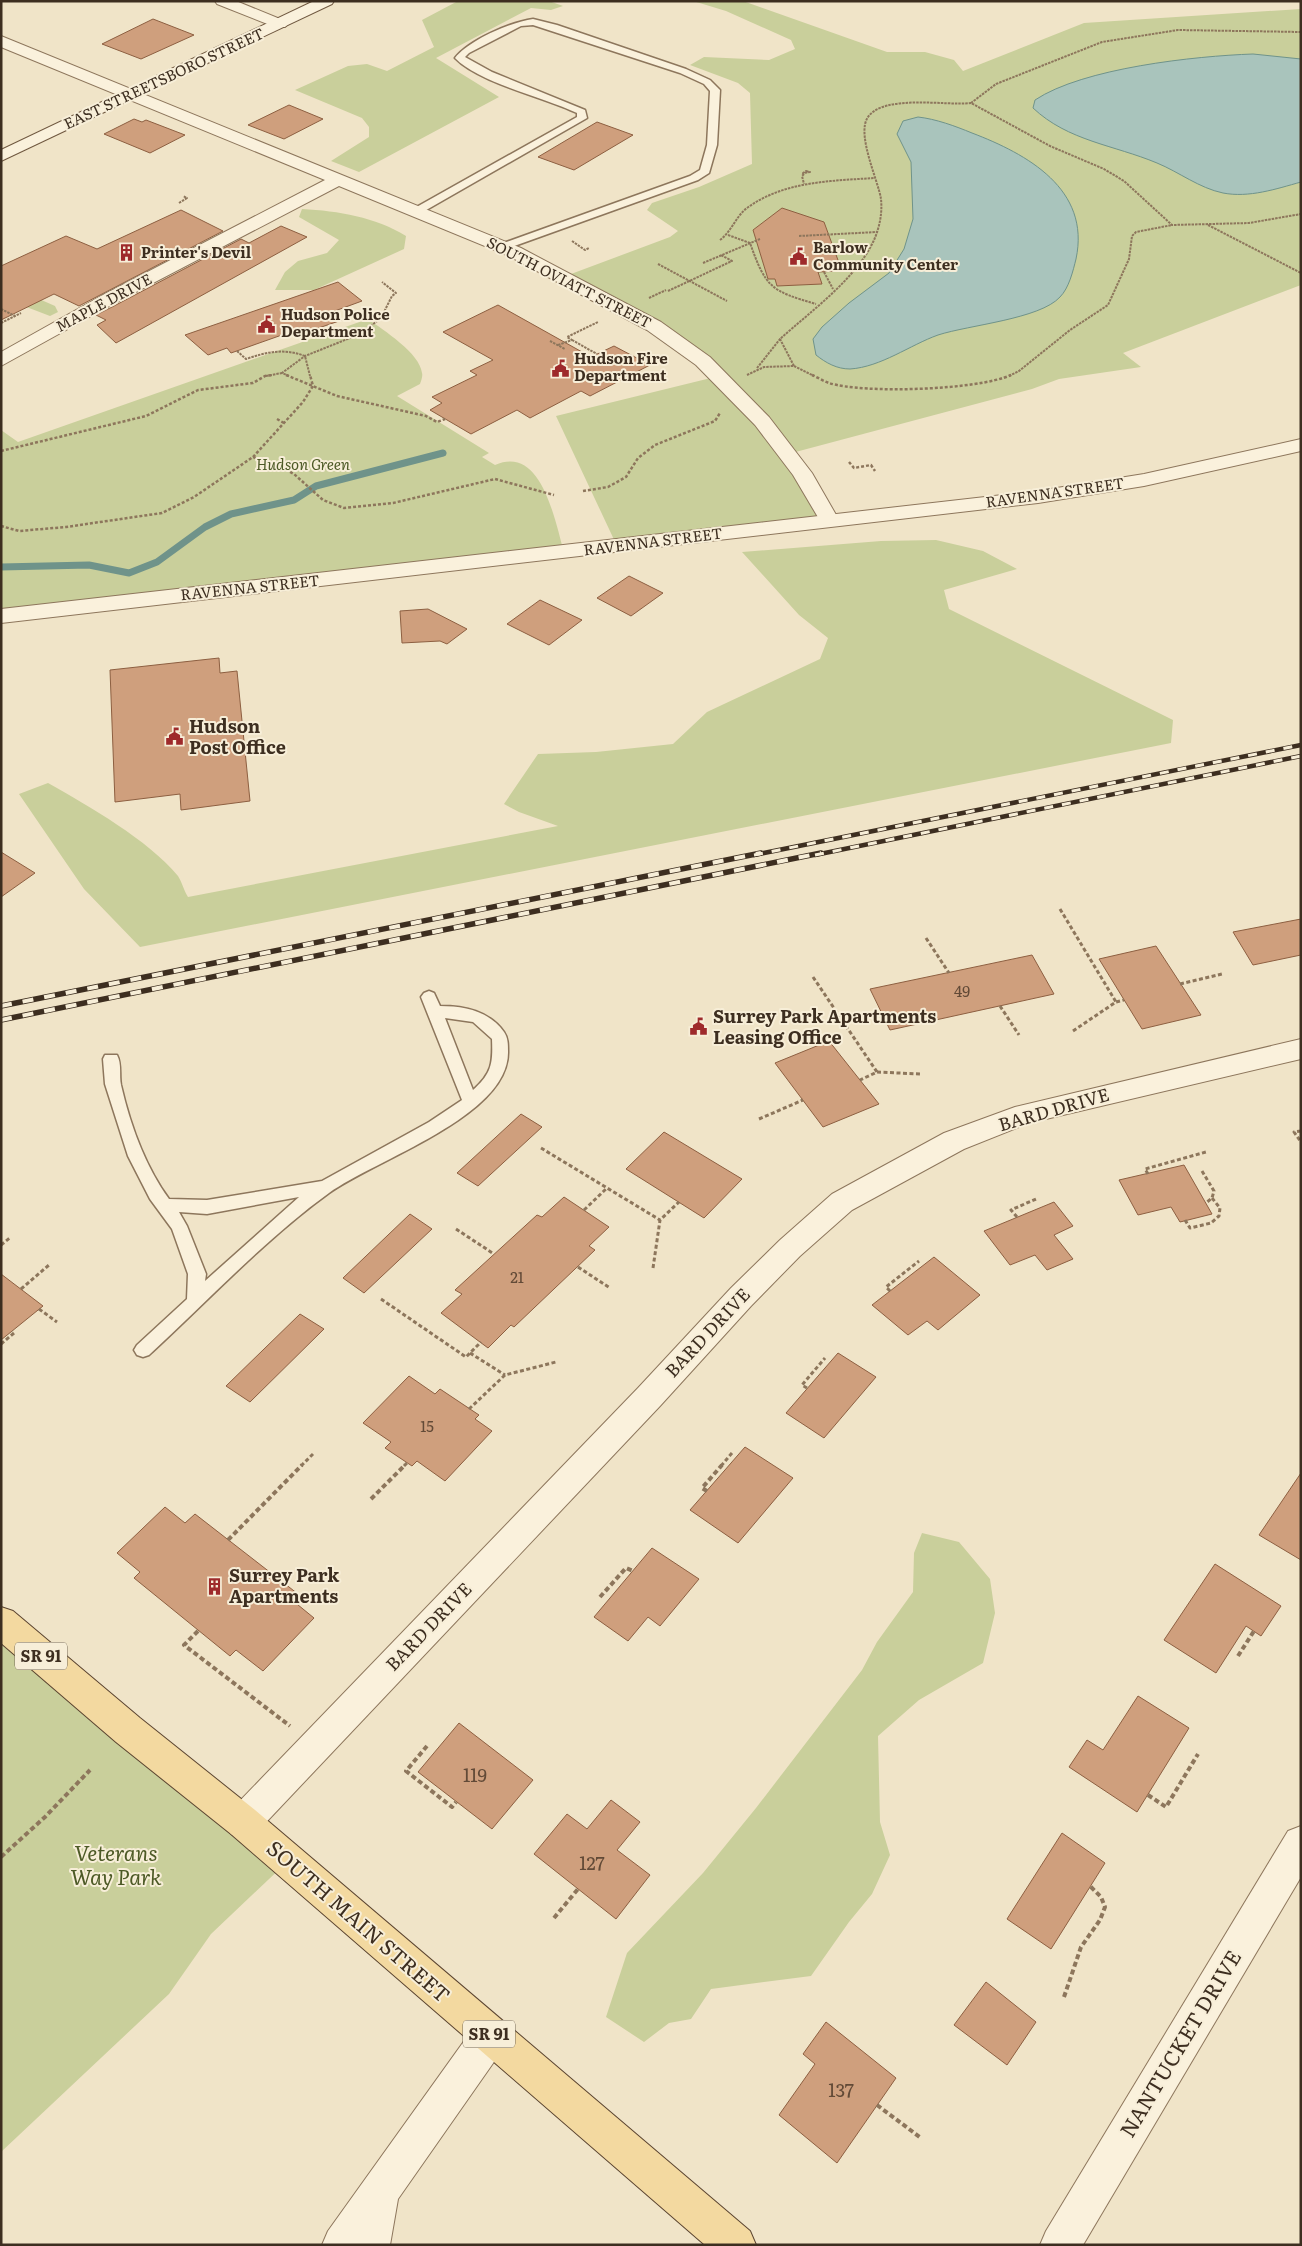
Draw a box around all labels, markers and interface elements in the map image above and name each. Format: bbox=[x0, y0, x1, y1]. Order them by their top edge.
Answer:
street label: EAST STREETSBORO STREET bbox=[59, 21, 267, 134]
street label: SOUTH OVIATT STREET bbox=[483, 230, 656, 333]
place label: Barlow Community Center bbox=[813, 235, 958, 275]
place label: Printer's Devil bbox=[141, 240, 252, 263]
building icon: Printer's Devil bbox=[117, 243, 137, 263]
public building icon: Barlow Community Center bbox=[789, 247, 809, 267]
street label: MAPLE DRIVE bbox=[51, 267, 156, 337]
place label: Hudson Police Department bbox=[281, 302, 390, 342]
public building icon: Hudson Police Department bbox=[257, 314, 277, 334]
place label: Hudson Fire Department bbox=[574, 346, 668, 386]
public building icon: Hudson Fire Department bbox=[550, 358, 570, 378]
park label: Hudson Green bbox=[256, 452, 350, 475]
street label: RAVENNA STREET bbox=[984, 470, 1125, 513]
street label: RAVENNA STREET bbox=[582, 521, 723, 560]
street label: RAVENNA STREET bbox=[179, 568, 320, 605]
place label: Hudson Post Office bbox=[189, 712, 286, 760]
public building icon: Hudson Post Office bbox=[165, 727, 185, 747]
house number: 49 bbox=[954, 979, 970, 1002]
place label: Surrey Park Apartments Leasing Office bbox=[713, 1002, 936, 1050]
public building icon: Surrey Park Apartments Leasing Office bbox=[689, 1017, 709, 1037]
street label: BARD DRIVE bbox=[995, 1080, 1112, 1137]
house number: 21 bbox=[510, 1265, 524, 1288]
street label: BARD DRIVE bbox=[658, 1281, 756, 1383]
house number: 15 bbox=[420, 1414, 434, 1437]
place label: Surrey Park Apartments bbox=[229, 1561, 340, 1609]
street label: BARD DRIVE bbox=[379, 1575, 477, 1676]
building icon: Surrey Park Apartments bbox=[205, 1576, 225, 1596]
road number: SR 91 bbox=[15, 1642, 67, 1670]
house number: 119 bbox=[463, 1761, 487, 1788]
street label: SOUTH MAIN STREET bbox=[261, 1832, 458, 2009]
park label: Veterans Way Park bbox=[70, 1836, 162, 1891]
house number: 127 bbox=[579, 1849, 605, 1876]
street label: NANTUCKET DRIVE bbox=[1111, 1943, 1247, 2142]
road number: SR 91 bbox=[463, 2020, 515, 2048]
house number: 137 bbox=[828, 2076, 854, 2103]

